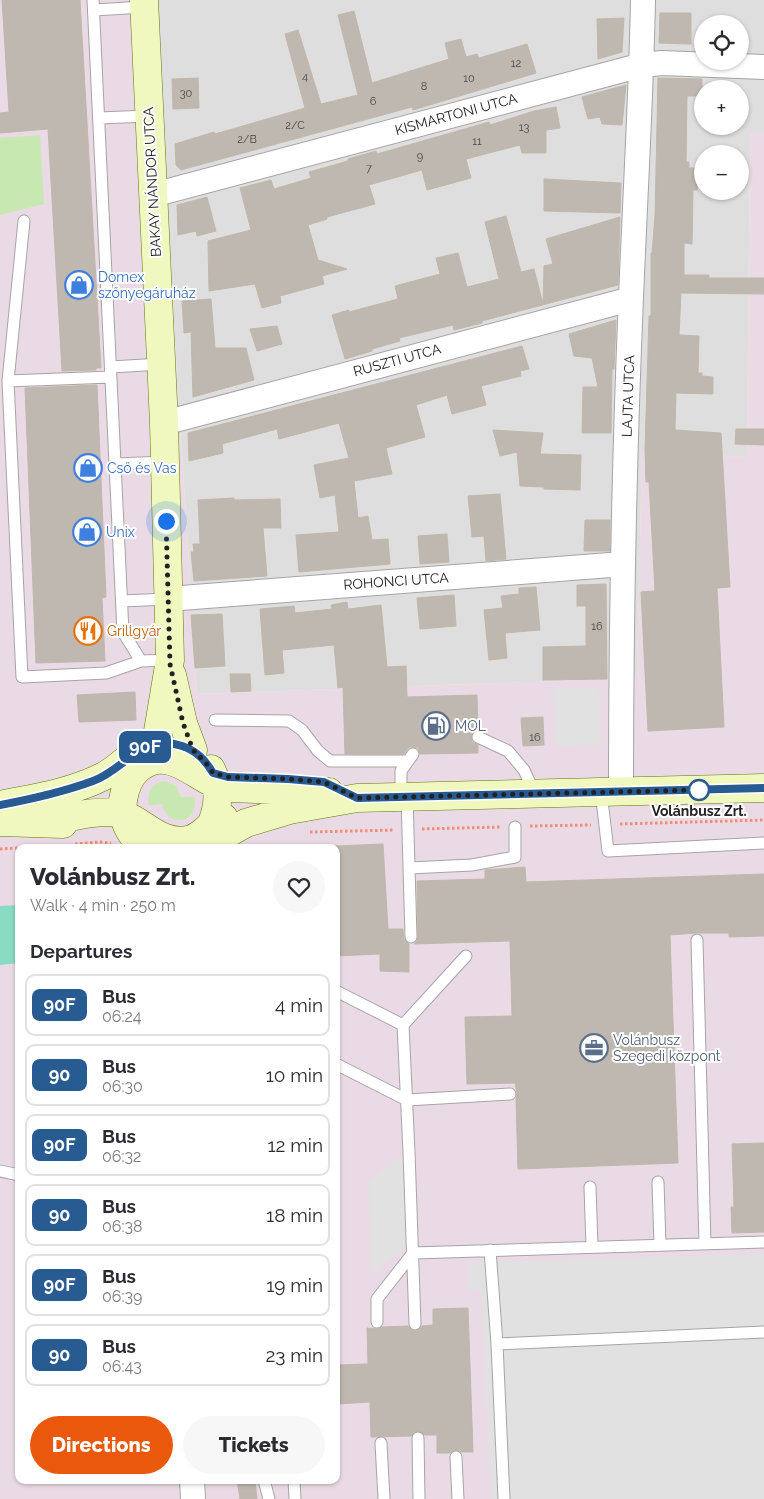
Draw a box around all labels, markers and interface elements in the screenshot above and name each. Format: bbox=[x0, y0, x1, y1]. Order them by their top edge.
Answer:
map controls bbox=[694, 15, 749, 200]
button: locate bbox=[694, 15, 749, 70]
house number: 12 bbox=[511, 57, 521, 70]
house number: 4 bbox=[302, 70, 308, 83]
house number: 10 bbox=[463, 72, 475, 85]
house number: 8 bbox=[421, 80, 427, 93]
button: + bbox=[694, 80, 749, 135]
house number: 30 bbox=[180, 87, 193, 100]
street label: KISMARTONI UTCA bbox=[393, 90, 519, 138]
house number: 6 bbox=[370, 95, 377, 108]
street label: BAKAY NÁNDOR UTCA bbox=[139, 106, 164, 257]
house number: 2/C bbox=[285, 119, 305, 132]
house number: 13 bbox=[519, 121, 529, 134]
house number: 2/B bbox=[237, 133, 257, 146]
house number: 11 bbox=[472, 135, 482, 148]
button: − bbox=[694, 145, 749, 200]
house number: 9 bbox=[417, 150, 423, 163]
house number: 7 bbox=[366, 162, 372, 175]
place label: Domex szőnyegáruház bbox=[98, 269, 196, 301]
shop icon: Domex szőnyegáruház bbox=[64, 270, 94, 300]
street label: RUSZTI UTCA bbox=[351, 340, 443, 379]
street label: LAJTA UTCA bbox=[619, 354, 637, 437]
shop icon: Cső és Vas bbox=[73, 453, 103, 483]
place label: Cső és Vas bbox=[107, 460, 177, 476]
your location bbox=[154, 509, 179, 534]
shop icon: Unix bbox=[72, 517, 102, 547]
place label: Unix bbox=[106, 524, 135, 540]
street label: ROHONCI UTCA bbox=[343, 569, 450, 593]
restaurant icon: Grillgyár bbox=[73, 616, 103, 646]
house number: 16 bbox=[591, 620, 603, 633]
place label: Grillgyár bbox=[107, 623, 161, 639]
fuel station icon: MOL bbox=[421, 711, 451, 741]
place label: MOL bbox=[455, 718, 486, 734]
line badge: 90F bbox=[116, 731, 174, 763]
house number: 16 bbox=[529, 731, 541, 744]
text: 90F bbox=[129, 736, 161, 757]
marker: Volánbusz Zrt. bbox=[688, 779, 710, 801]
place label: Volánbusz Zrt. bbox=[651, 803, 747, 819]
button: heart bbox=[273, 861, 325, 913]
text: Volánbusz Zrt. bbox=[30, 862, 196, 891]
text: Walk · 4 min · 250 m bbox=[30, 896, 176, 915]
text: Departures bbox=[30, 940, 132, 962]
text: Bus bbox=[102, 985, 136, 1007]
text: 90F bbox=[44, 994, 76, 1015]
text: 4 min bbox=[275, 994, 323, 1016]
text: 06:24 bbox=[102, 1007, 142, 1026]
place label: Volánbusz Szegedi központ bbox=[613, 1032, 721, 1064]
office icon: Volánbusz Szegedi központ bbox=[579, 1033, 609, 1063]
text: Bus bbox=[102, 1055, 136, 1077]
text: 90 bbox=[49, 1064, 70, 1085]
text: 10 min bbox=[266, 1064, 323, 1086]
text: 06:30 bbox=[102, 1077, 143, 1096]
text: Bus bbox=[102, 1125, 136, 1147]
text: 90F bbox=[44, 1134, 76, 1155]
text: 12 min bbox=[267, 1134, 323, 1156]
text: 06:32 bbox=[102, 1147, 141, 1166]
text: Bus bbox=[102, 1195, 136, 1217]
text: 90 bbox=[49, 1204, 70, 1225]
text: 18 min bbox=[266, 1204, 323, 1226]
text: 06:38 bbox=[102, 1217, 142, 1236]
text: Bus bbox=[102, 1265, 136, 1287]
text: 90F bbox=[44, 1274, 76, 1295]
text: 19 min bbox=[266, 1274, 323, 1296]
text: 06:39 bbox=[102, 1287, 142, 1306]
text: Bus bbox=[102, 1335, 136, 1357]
text: 90 bbox=[49, 1344, 70, 1365]
text: 23 min bbox=[265, 1344, 323, 1366]
text: 06:43 bbox=[102, 1357, 142, 1376]
button: Directions bbox=[30, 1416, 173, 1474]
button: Tickets bbox=[183, 1416, 325, 1474]

